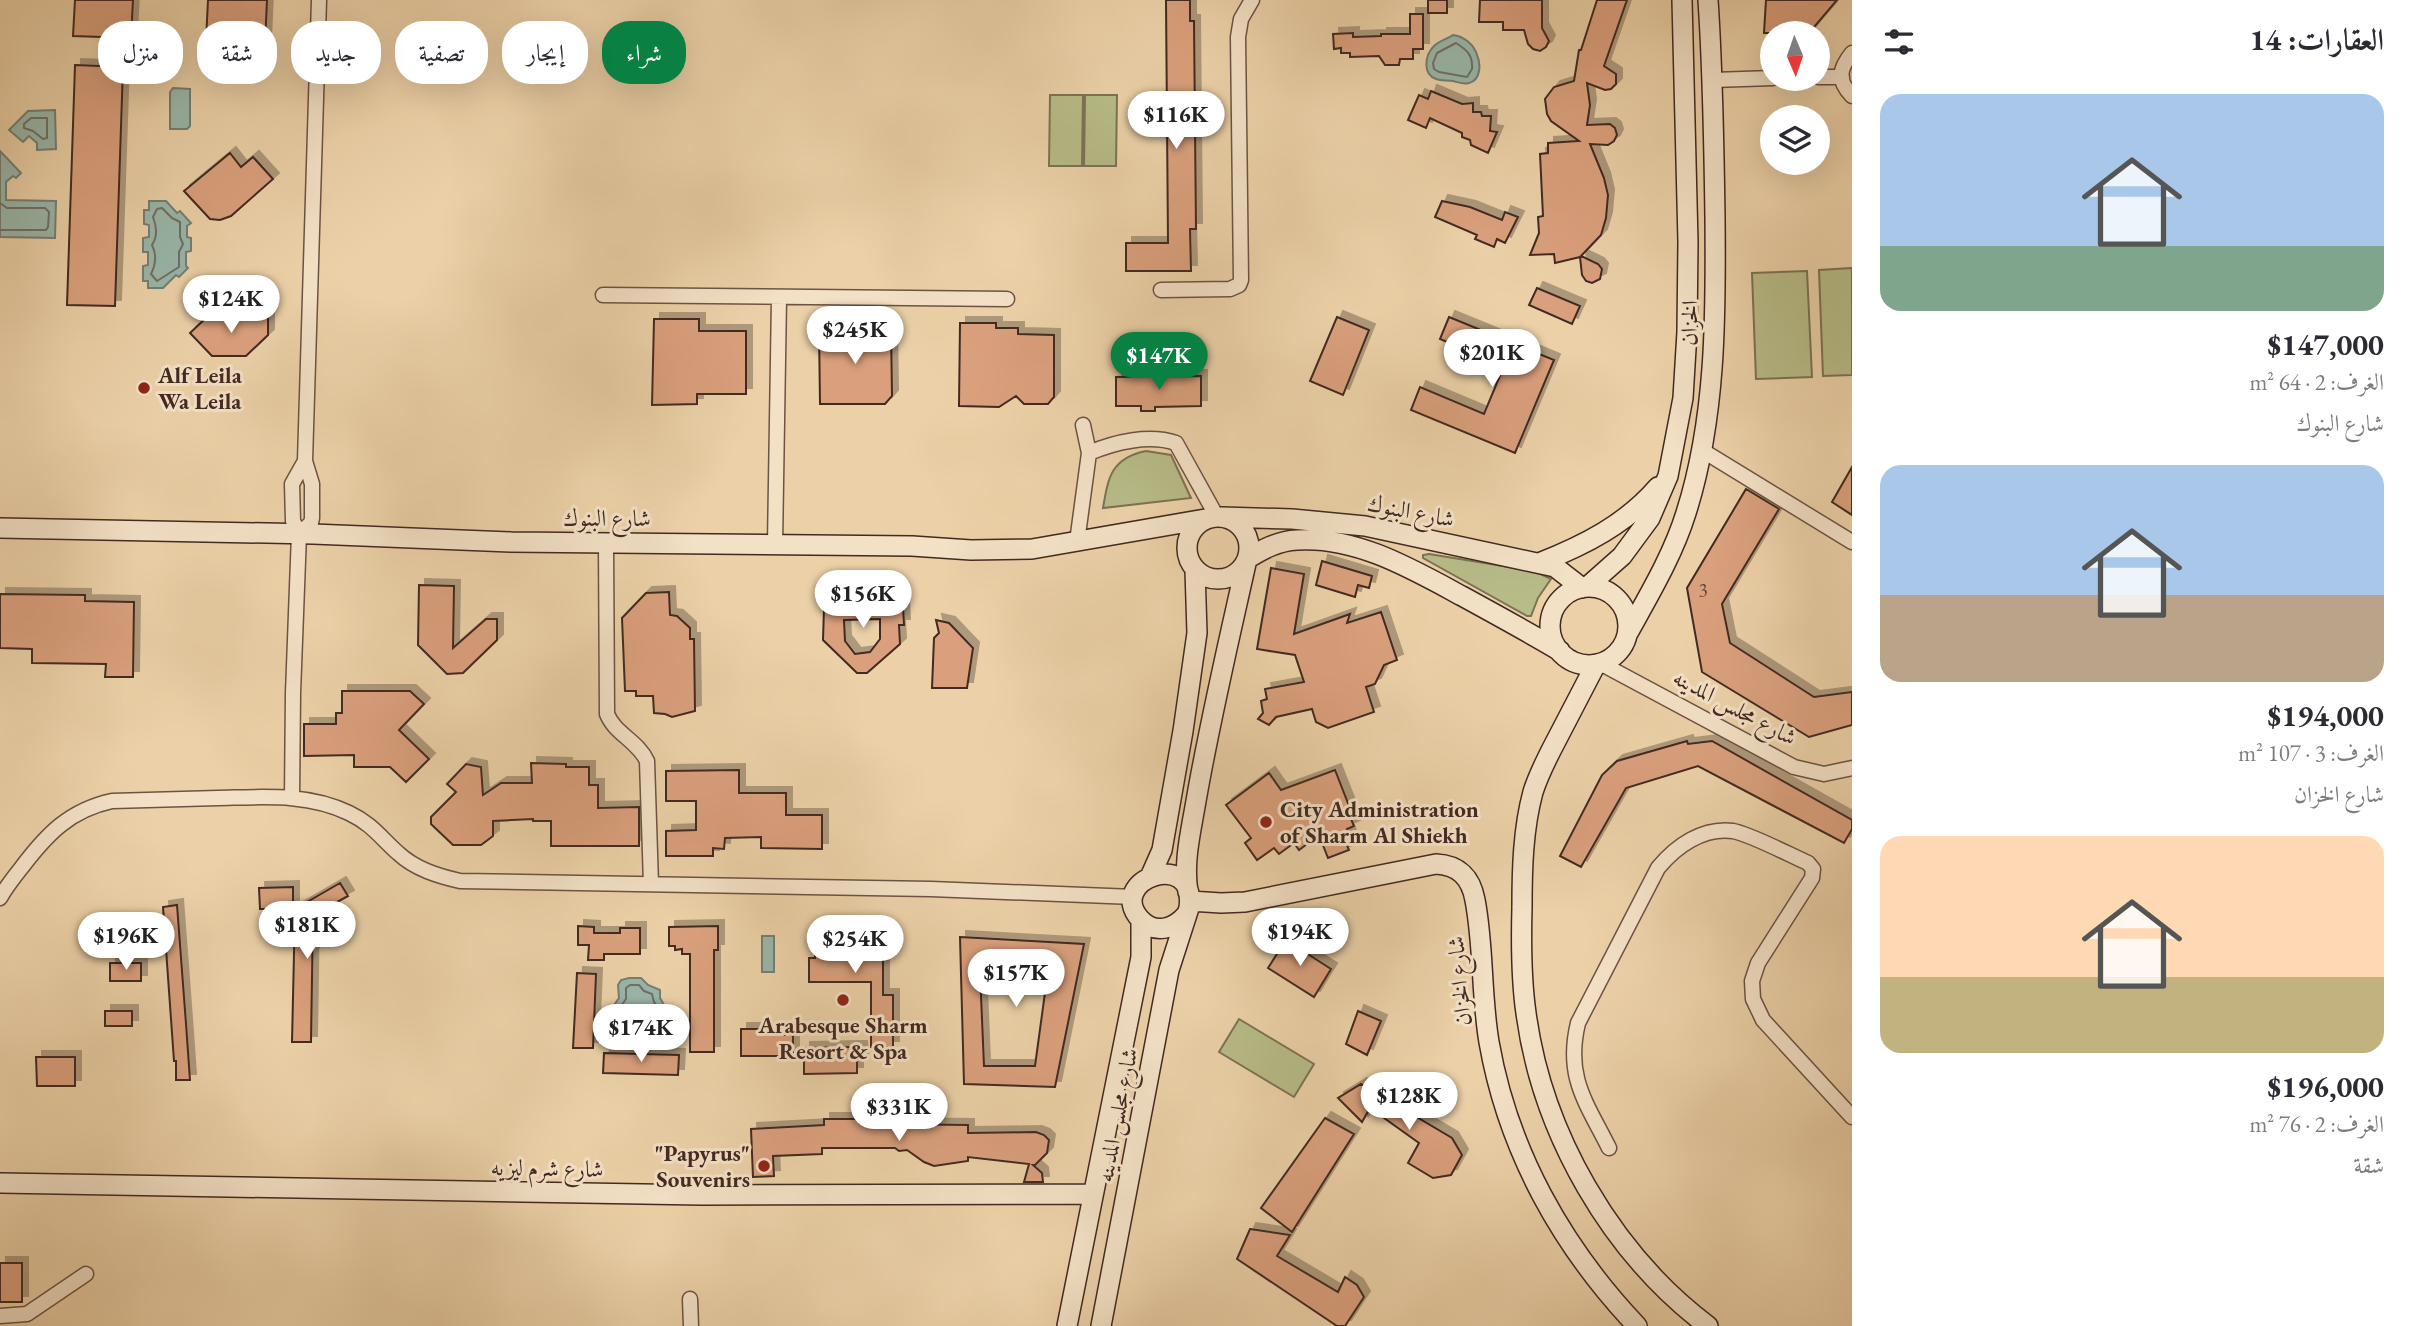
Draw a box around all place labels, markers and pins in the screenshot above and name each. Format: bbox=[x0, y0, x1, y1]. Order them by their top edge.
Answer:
pin: $116K bbox=[1127, 92, 1225, 151]
pin: $124K bbox=[182, 276, 280, 335]
pin: $245K bbox=[806, 306, 904, 366]
pin: $201K bbox=[1443, 330, 1541, 389]
pin: $147K bbox=[1110, 332, 1208, 392]
place label: Alf Leila Wa Leila bbox=[157, 360, 243, 416]
marker: Alf Leila Wa Leila bbox=[136, 380, 152, 396]
pin: $156K bbox=[814, 570, 912, 630]
place label: City Administration of Sharm Al Shiekh bbox=[1280, 794, 1479, 850]
marker: City Administration of Sharm Al Shiekh bbox=[1258, 814, 1274, 830]
pin: $181K bbox=[258, 902, 356, 961]
pin: $194K bbox=[1251, 908, 1349, 968]
pin: $196K bbox=[77, 912, 175, 972]
pin: $254K bbox=[806, 916, 904, 975]
pin: $157K bbox=[967, 950, 1065, 1009]
marker: Arabesque Sharm Resort & Spa bbox=[835, 992, 851, 1008]
pin: $174K bbox=[592, 1004, 690, 1064]
place label: Arabesque Sharm Resort & Spa bbox=[758, 1010, 928, 1066]
pin: $128K bbox=[1360, 1072, 1458, 1132]
pin: $331K bbox=[850, 1084, 948, 1143]
place label: "Papyrus" Souvenirs bbox=[654, 1138, 750, 1194]
marker: "Papyrus" Souvenirs bbox=[756, 1158, 772, 1174]

